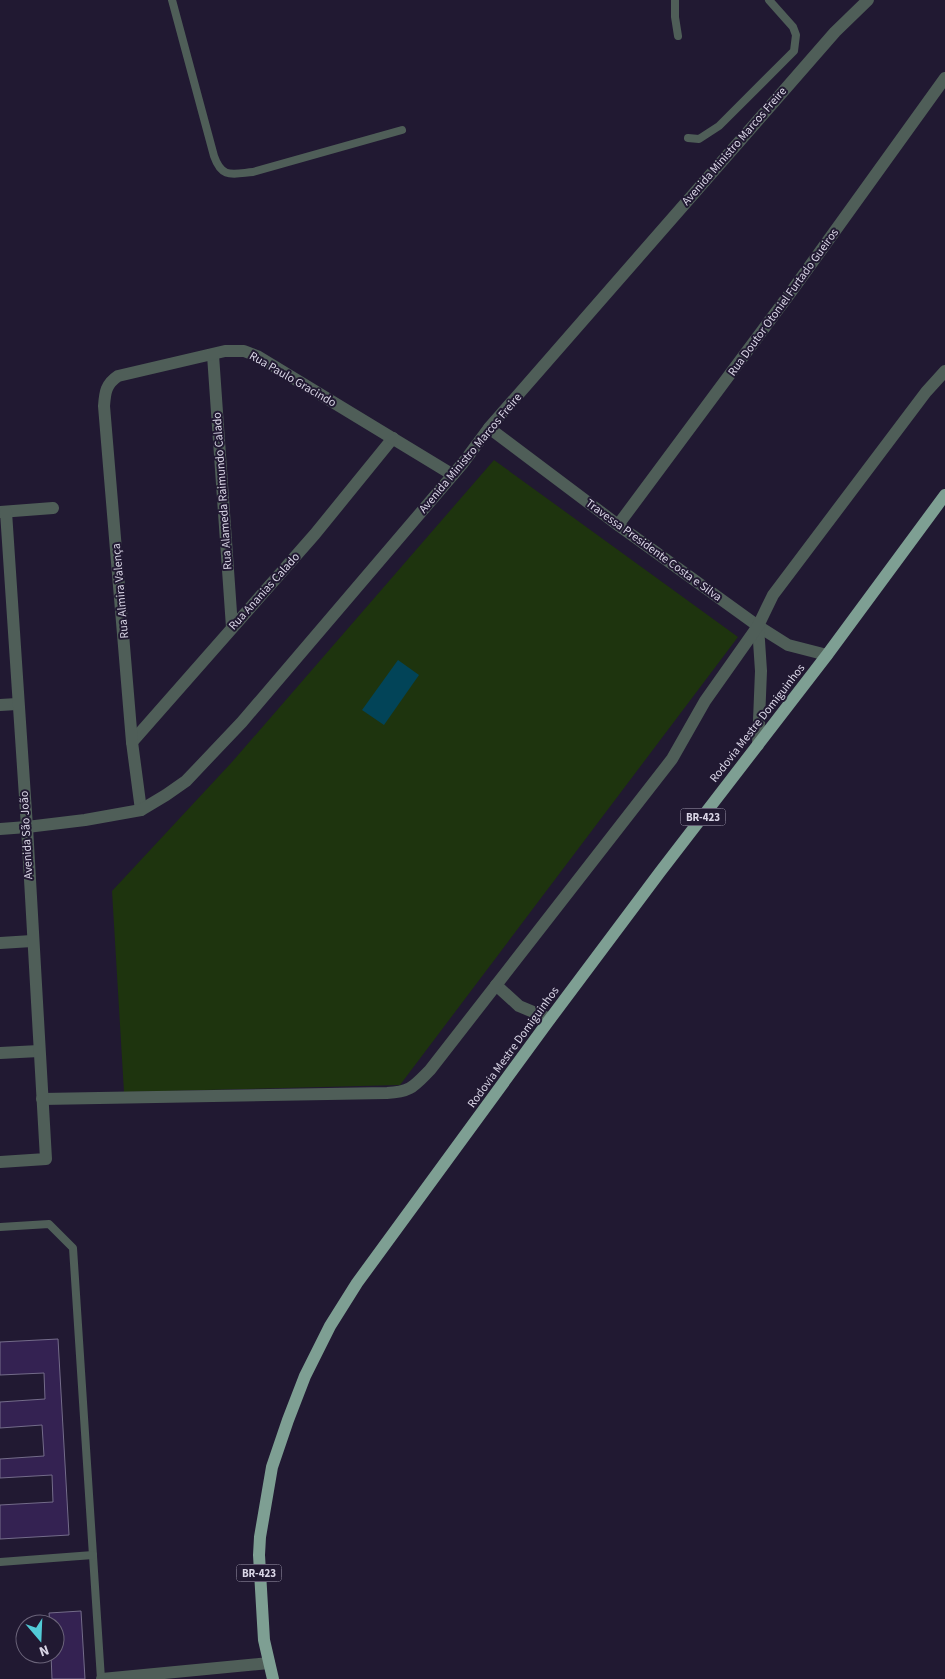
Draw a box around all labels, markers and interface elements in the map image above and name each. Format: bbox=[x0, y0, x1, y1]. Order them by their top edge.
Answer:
street label: Avenida Ministro Marcos Freire bbox=[678, 83, 791, 209]
street label: Rua Doutor Otoniel Furtado Gueiros bbox=[724, 225, 843, 380]
street label: Rua Paulo Gracindo bbox=[246, 348, 339, 411]
street label: Avenida Ministro Marcos Freire bbox=[415, 390, 526, 517]
street label: Rua Alameda Raimundo Calado bbox=[209, 412, 236, 570]
street label: Travessa Presidente Costa e Silva bbox=[582, 495, 725, 606]
street label: Rua Almira Valença bbox=[108, 543, 133, 639]
street label: Rua Ananias Calado bbox=[225, 549, 304, 634]
street label: Rodovia Mestre Domiguinhos bbox=[706, 660, 809, 786]
street label: Avenida São João bbox=[16, 790, 37, 880]
road number: BR-423 bbox=[680, 809, 726, 826]
street label: Rodovia Mestre Domiguinhos bbox=[464, 983, 563, 1111]
road number: BR-423 bbox=[236, 1565, 282, 1582]
north arrow bbox=[15, 1614, 65, 1664]
text: N bbox=[36, 1639, 52, 1661]

